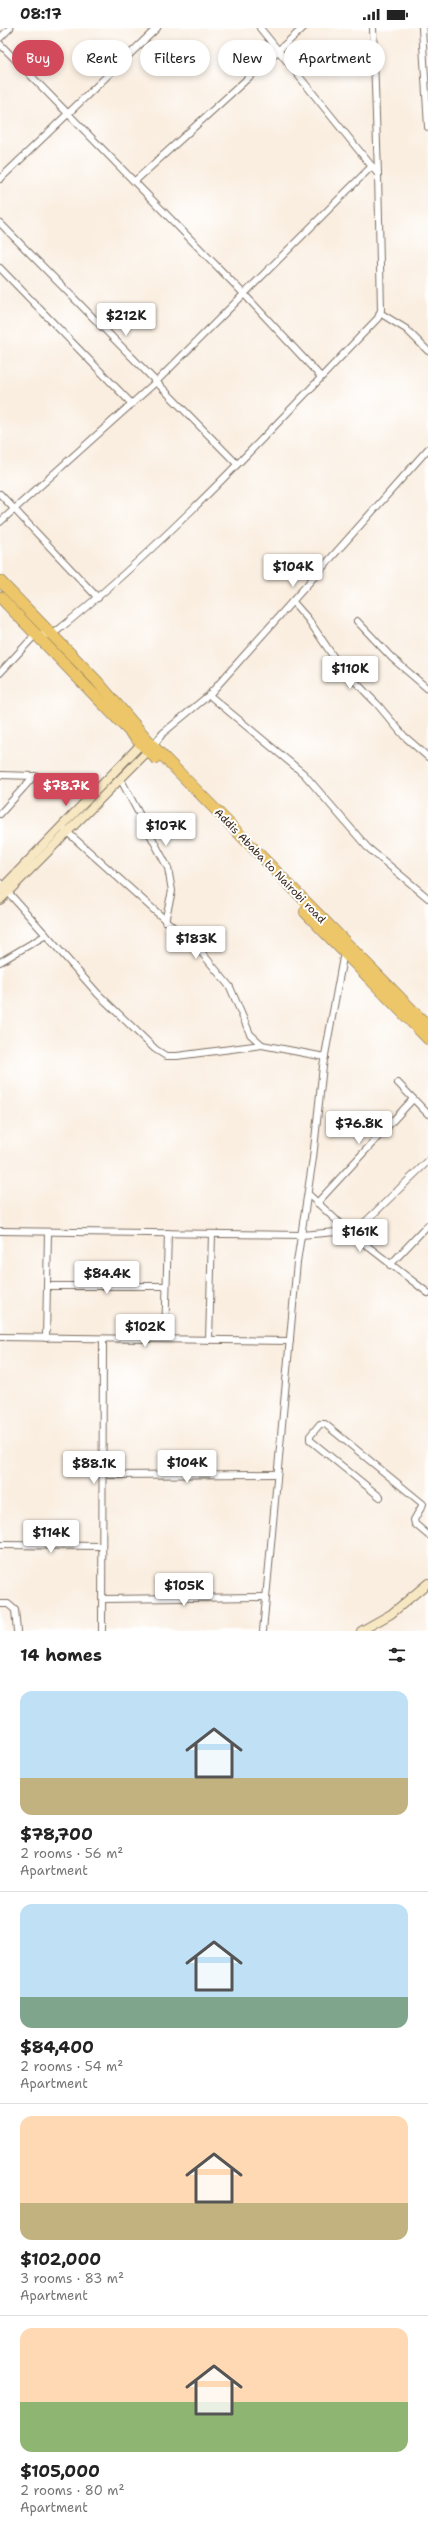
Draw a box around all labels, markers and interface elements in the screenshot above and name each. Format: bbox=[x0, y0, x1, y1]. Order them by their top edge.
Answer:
text: 08:17 bbox=[20, 4, 62, 24]
chip: Buy bbox=[12, 40, 64, 76]
chip: Rent bbox=[72, 40, 132, 76]
chip: Filters bbox=[140, 40, 210, 76]
chip: New bbox=[218, 40, 276, 76]
chip: Apartment bbox=[284, 40, 385, 76]
pin: $212K bbox=[98, 303, 154, 337]
text: $212K bbox=[106, 307, 146, 324]
pin: $104K bbox=[265, 554, 321, 588]
text: $104K bbox=[272, 558, 314, 575]
pin: $110K bbox=[322, 656, 378, 690]
text: $110K bbox=[331, 660, 369, 677]
pin: $78.7K bbox=[33, 773, 99, 807]
text: $78.7K bbox=[43, 777, 89, 794]
street label: Addis Ababa to Nairobi road bbox=[211, 805, 329, 927]
pin: $107K bbox=[138, 813, 194, 847]
text: $107K bbox=[146, 817, 186, 834]
pin: $183K bbox=[168, 926, 224, 960]
text: $183K bbox=[175, 930, 217, 947]
pin: $76.8K bbox=[326, 1111, 392, 1145]
text: $76.8K bbox=[335, 1115, 383, 1132]
pin: $161K bbox=[332, 1219, 388, 1253]
text: $161K bbox=[342, 1223, 378, 1240]
pin: $84.4K bbox=[74, 1261, 140, 1295]
text: $84.4K bbox=[83, 1265, 131, 1282]
pin: $102K bbox=[117, 1314, 173, 1348]
text: $102K bbox=[125, 1318, 165, 1335]
pin: $104K bbox=[159, 1450, 215, 1484]
pin: $88.1K bbox=[61, 1451, 127, 1485]
text: $104K bbox=[166, 1454, 208, 1471]
text: $88.1K bbox=[72, 1455, 116, 1472]
pin: $114K bbox=[23, 1520, 79, 1554]
text: $114K bbox=[32, 1524, 70, 1541]
pin: $105K bbox=[156, 1573, 212, 1607]
text: $105K bbox=[164, 1577, 204, 1594]
text: 14 homes bbox=[20, 1644, 102, 1666]
icon: filters bbox=[386, 1644, 408, 1666]
icon: home bbox=[178, 1717, 250, 1789]
text: $78,700 bbox=[20, 1823, 93, 1845]
text: 2 rooms · 56 m² bbox=[20, 1845, 123, 1862]
text: Apartment bbox=[20, 1862, 88, 1879]
icon: home bbox=[178, 1930, 250, 2002]
text: $84,400 bbox=[20, 2036, 94, 2058]
text: 2 rooms · 54 m² bbox=[20, 2058, 123, 2075]
text: Apartment bbox=[20, 2075, 88, 2092]
icon: home bbox=[178, 2142, 250, 2214]
text: $102,000 bbox=[20, 2248, 101, 2270]
text: 3 rooms · 83 m² bbox=[20, 2270, 124, 2287]
text: Apartment bbox=[20, 2287, 88, 2304]
icon: home bbox=[178, 2354, 250, 2426]
text: $105,000 bbox=[20, 2460, 100, 2482]
text: 2 rooms · 80 m² bbox=[20, 2482, 124, 2499]
text: Apartment bbox=[20, 2499, 88, 2516]

